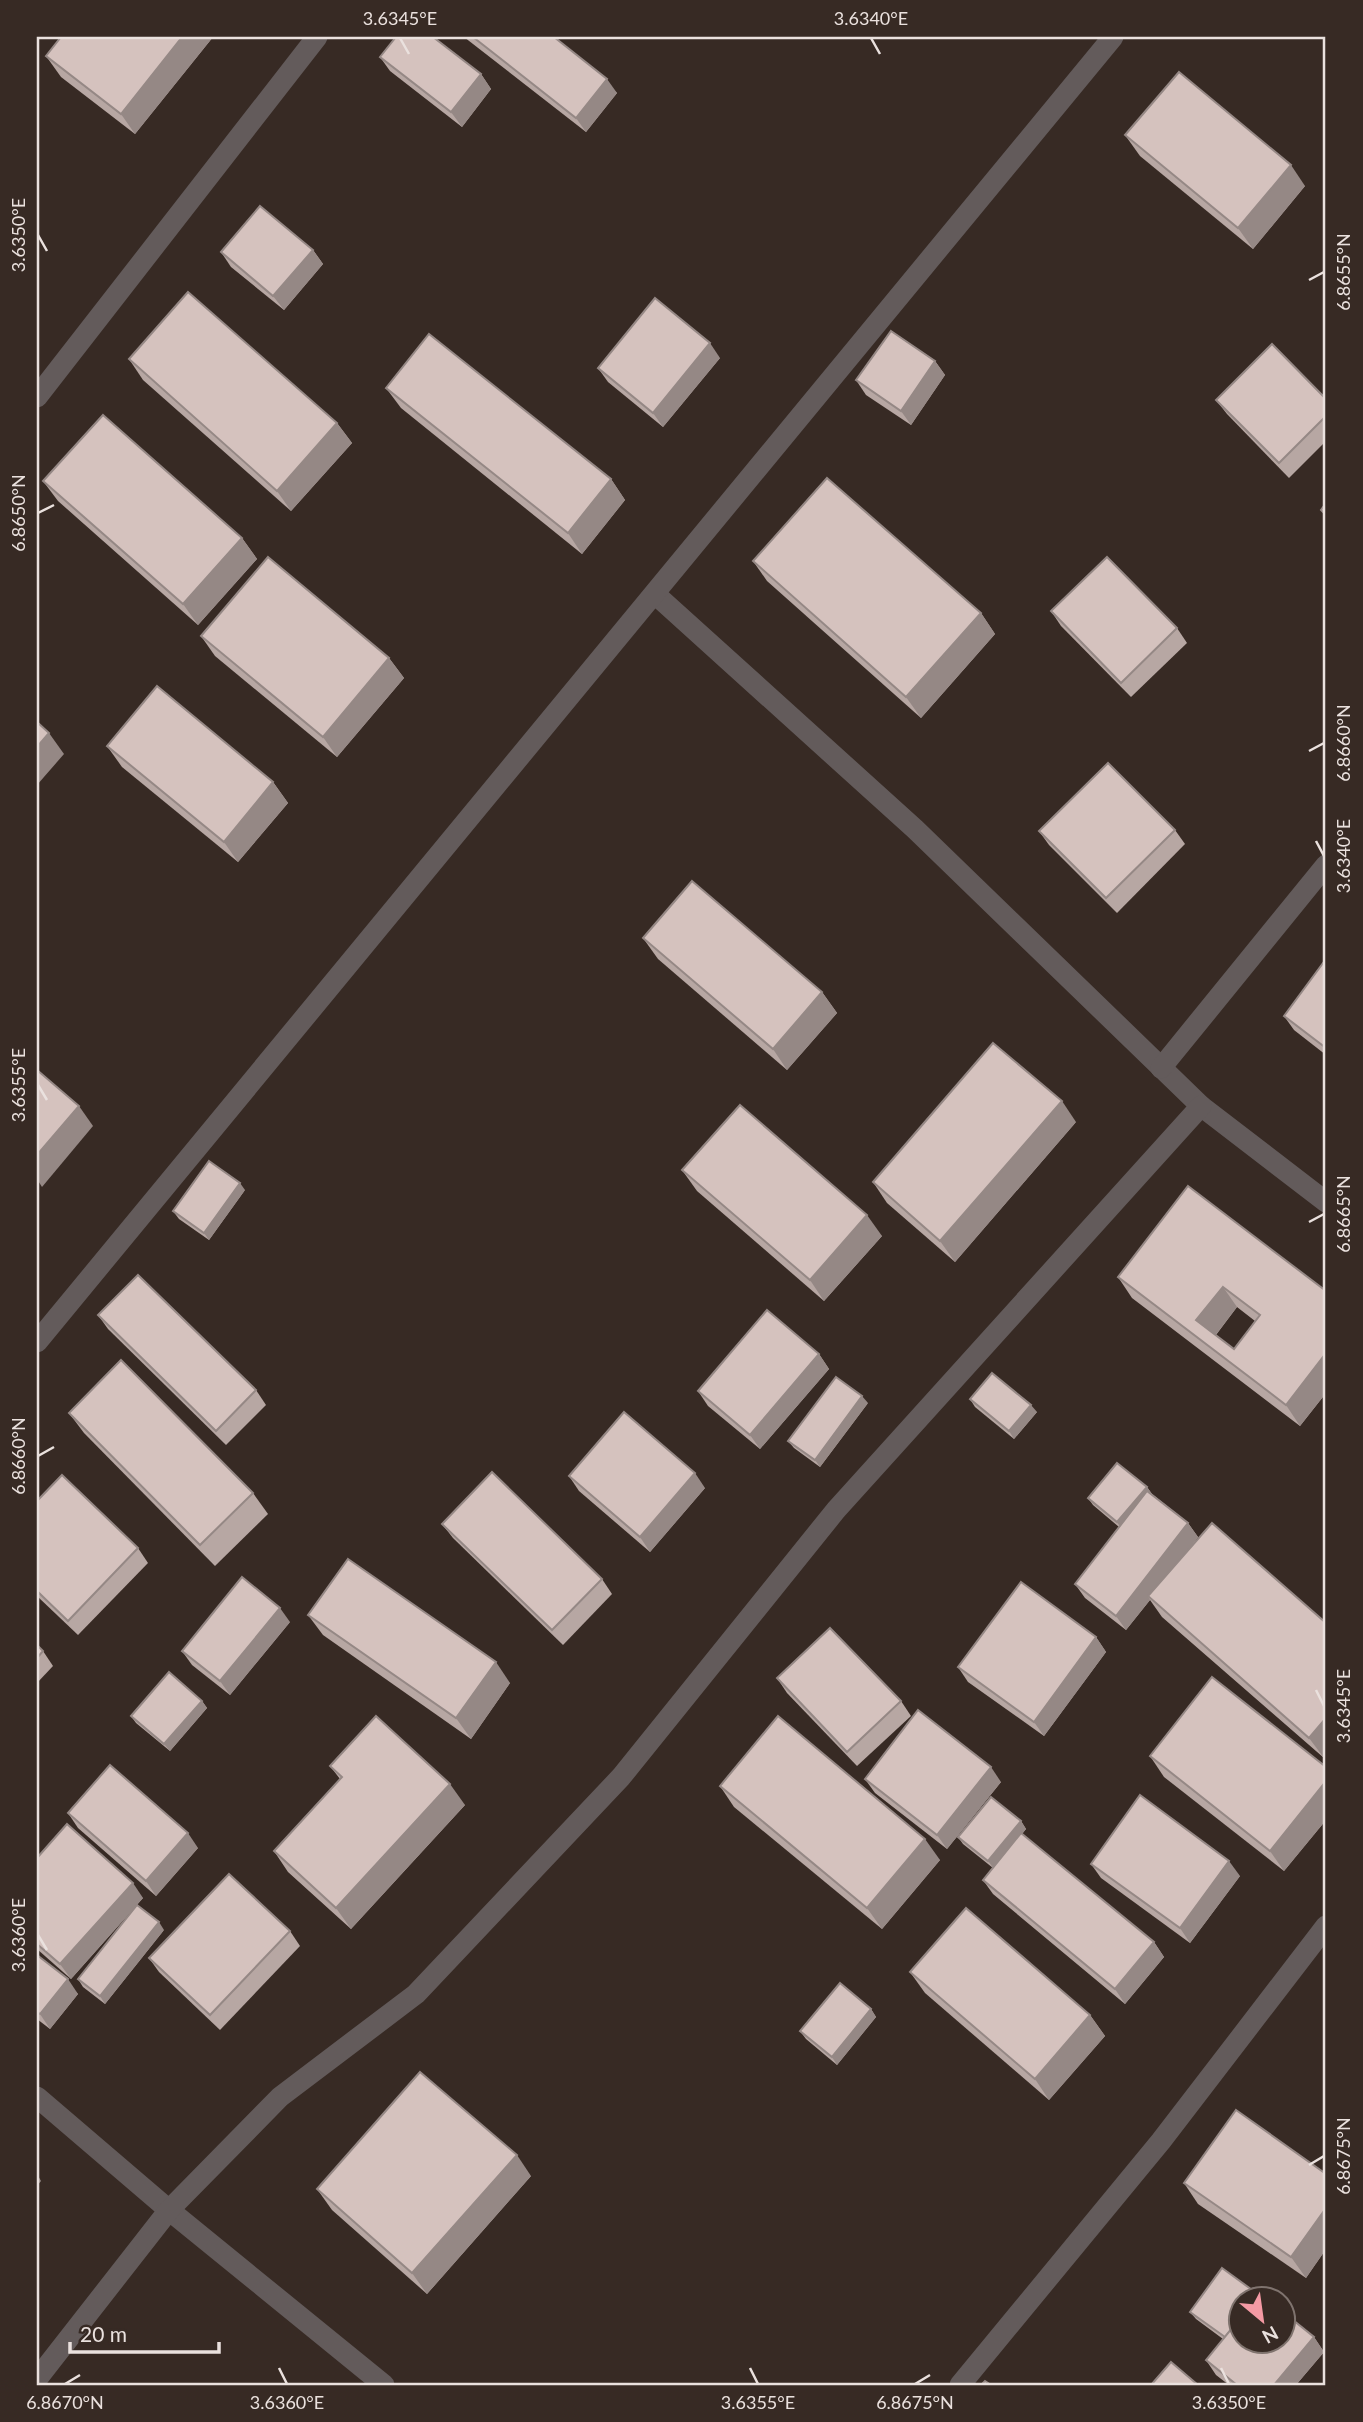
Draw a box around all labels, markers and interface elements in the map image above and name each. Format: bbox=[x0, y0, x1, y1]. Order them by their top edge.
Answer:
text: 3.6345°E bbox=[363, 7, 437, 29]
text: 3.6340°E bbox=[834, 7, 908, 29]
text: 3.6350°E bbox=[7, 198, 29, 272]
text: 6.8655°N bbox=[1332, 233, 1354, 311]
text: 6.8650°N bbox=[7, 474, 29, 552]
text: 6.8660°N bbox=[1332, 704, 1354, 782]
text: 3.6340°E bbox=[1332, 819, 1354, 893]
text: 3.6355°E bbox=[7, 1048, 29, 1122]
text: 6.8665°N bbox=[1332, 1175, 1354, 1253]
text: 6.8660°N bbox=[7, 1417, 29, 1495]
text: 3.6345°E bbox=[1332, 1669, 1354, 1743]
text: 3.6360°E bbox=[7, 1898, 29, 1972]
text: 6.8675°N bbox=[1332, 2117, 1354, 2195]
north arrow bbox=[1226, 2286, 1296, 2356]
scale bar bbox=[70, 2310, 219, 2354]
text: 20 m bbox=[80, 2321, 127, 2346]
text: N bbox=[1259, 2322, 1282, 2349]
text: 6.8670°N bbox=[26, 2391, 104, 2413]
text: 3.6360°E bbox=[250, 2391, 324, 2413]
text: 3.6355°E bbox=[721, 2391, 795, 2413]
text: 6.8675°N bbox=[876, 2391, 954, 2413]
text: 3.6350°E bbox=[1192, 2391, 1266, 2413]

